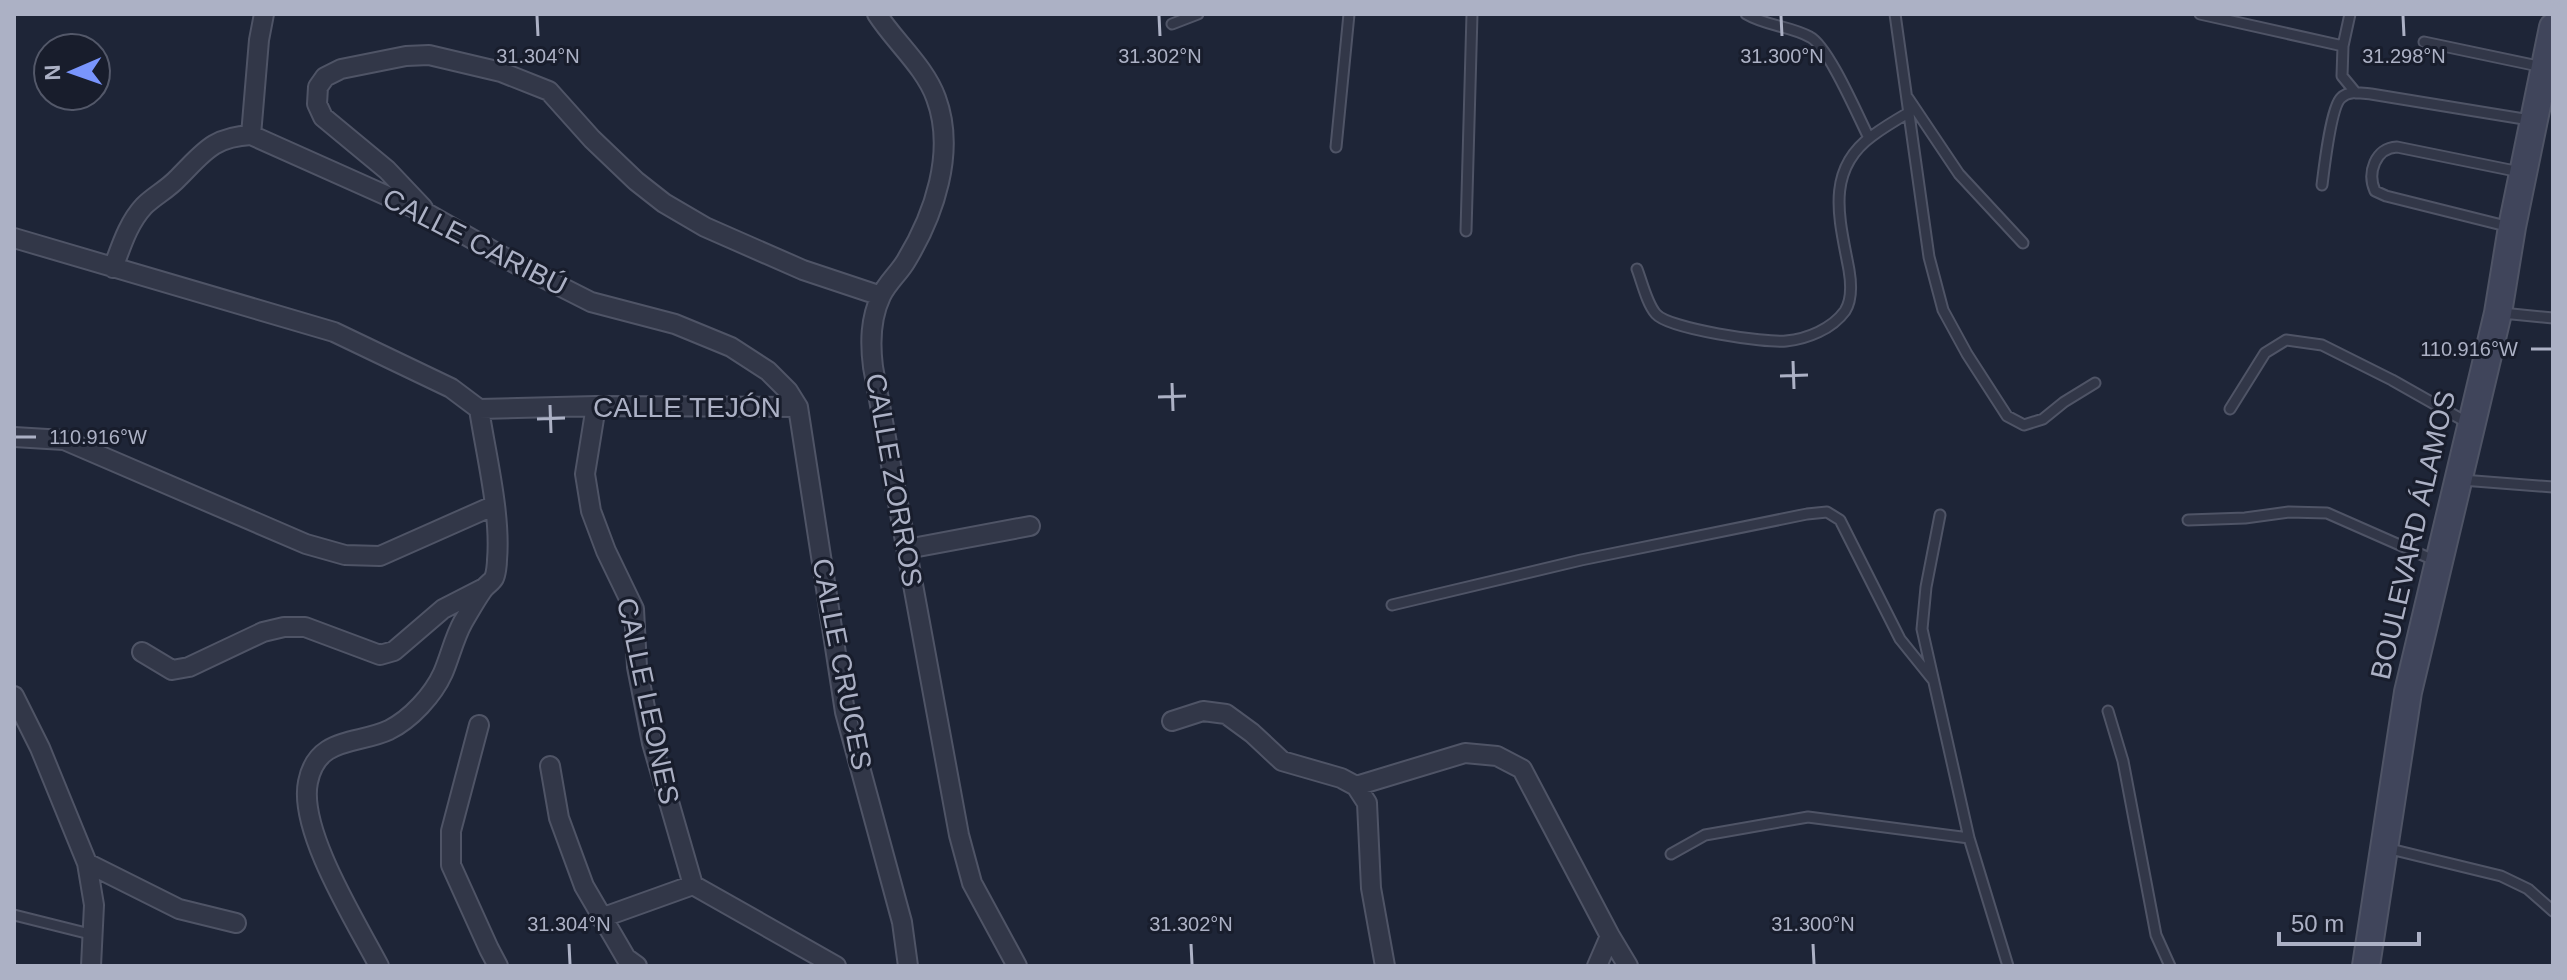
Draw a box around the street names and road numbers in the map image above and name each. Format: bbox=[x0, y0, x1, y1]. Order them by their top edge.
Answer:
street label: CALLE CARIBÚ bbox=[378, 182, 572, 302]
street label: CALLE ZORROS bbox=[860, 371, 928, 589]
street label: BOULEVARD ÁLAMOS bbox=[2365, 388, 2461, 682]
street label: CALLE TEJÓN bbox=[593, 392, 781, 423]
street label: CALLE CRUCES bbox=[806, 556, 878, 772]
street label: CALLE LEONES bbox=[611, 595, 685, 807]

